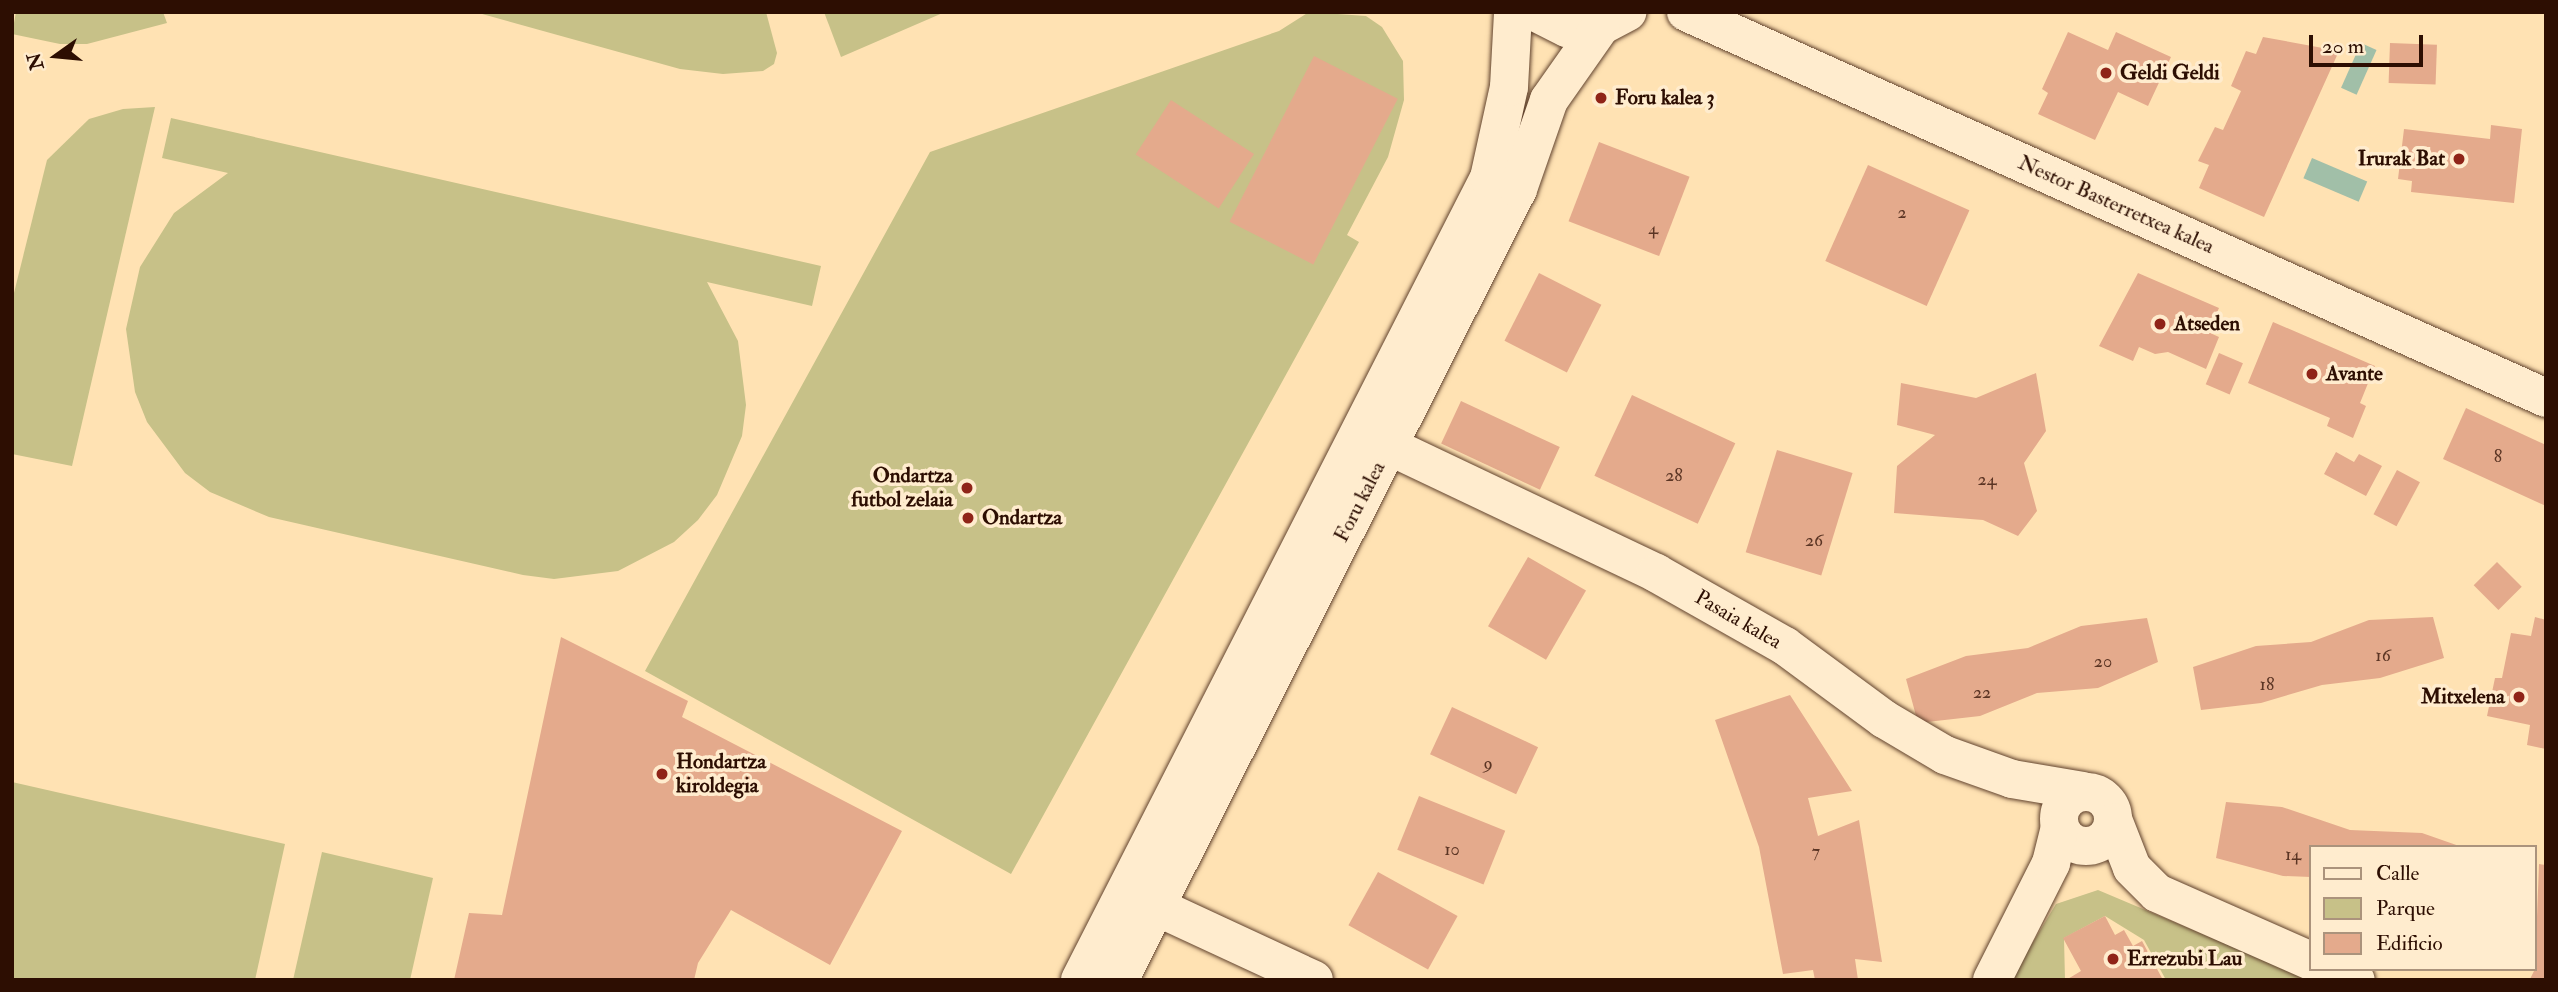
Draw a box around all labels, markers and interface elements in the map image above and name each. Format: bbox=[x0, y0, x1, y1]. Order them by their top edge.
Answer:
north arrow bbox=[21, 21, 91, 91]
scale bar bbox=[2313, 21, 2427, 65]
text: 20 m bbox=[2322, 33, 2364, 60]
text: N bbox=[22, 50, 50, 73]
place label: Geldi Geldi bbox=[2120, 60, 2220, 86]
marker: Geldi Geldi bbox=[2098, 65, 2114, 81]
place label: Foru kalea 3 bbox=[1615, 85, 1715, 111]
marker: Foru kalea 3 bbox=[1593, 90, 1609, 106]
place label: Irurak Bat bbox=[2358, 146, 2445, 172]
street label: Nestor Basterretxea kalea bbox=[2014, 150, 2218, 260]
marker: Irurak Bat bbox=[2451, 151, 2467, 167]
house number: 2 bbox=[1897, 202, 1907, 224]
house number: 4 bbox=[1648, 218, 1658, 240]
place label: Atseden bbox=[2174, 311, 2240, 337]
marker: Atseden bbox=[2152, 316, 2168, 332]
place label: Avante bbox=[2326, 361, 2383, 387]
marker: Avante bbox=[2304, 366, 2320, 382]
house number: 8 bbox=[2494, 446, 2502, 468]
street label: Foru kalea bbox=[1329, 457, 1391, 547]
place label: Ondartza futbol zelaia bbox=[851, 463, 953, 513]
house number: 28 bbox=[1665, 465, 1683, 487]
house number: 24 bbox=[1978, 469, 1996, 491]
marker: Ondartza futbol zelaia bbox=[959, 480, 975, 496]
place label: Ondartza bbox=[982, 505, 1062, 531]
marker: Ondartza bbox=[960, 510, 976, 526]
house number: 26 bbox=[1805, 530, 1823, 552]
street label: Pasaia kalea bbox=[1690, 585, 1786, 655]
house number: 16 bbox=[2375, 645, 2391, 667]
house number: 20 bbox=[2094, 651, 2112, 673]
house number: 18 bbox=[2260, 674, 2274, 696]
house number: 22 bbox=[1973, 682, 1991, 704]
place label: Mitxelena bbox=[2421, 684, 2505, 710]
marker: Mitxelena bbox=[2511, 689, 2527, 705]
place label: Hondartza kiroldegia bbox=[676, 749, 766, 799]
house number: 9 bbox=[1483, 753, 1493, 775]
marker: Hondartza kiroldegia bbox=[654, 766, 670, 782]
house number: 10 bbox=[1444, 839, 1460, 861]
house number: 7 bbox=[1812, 841, 1820, 863]
house number: 14 bbox=[2285, 844, 2301, 866]
legend bbox=[2310, 845, 2537, 971]
text: Calle bbox=[2376, 860, 2419, 887]
text: Parque bbox=[2376, 895, 2435, 922]
text: Edificio bbox=[2376, 930, 2443, 957]
place label: Errezubi Lau bbox=[2127, 946, 2242, 972]
marker: Errezubi Lau bbox=[2105, 951, 2121, 967]

